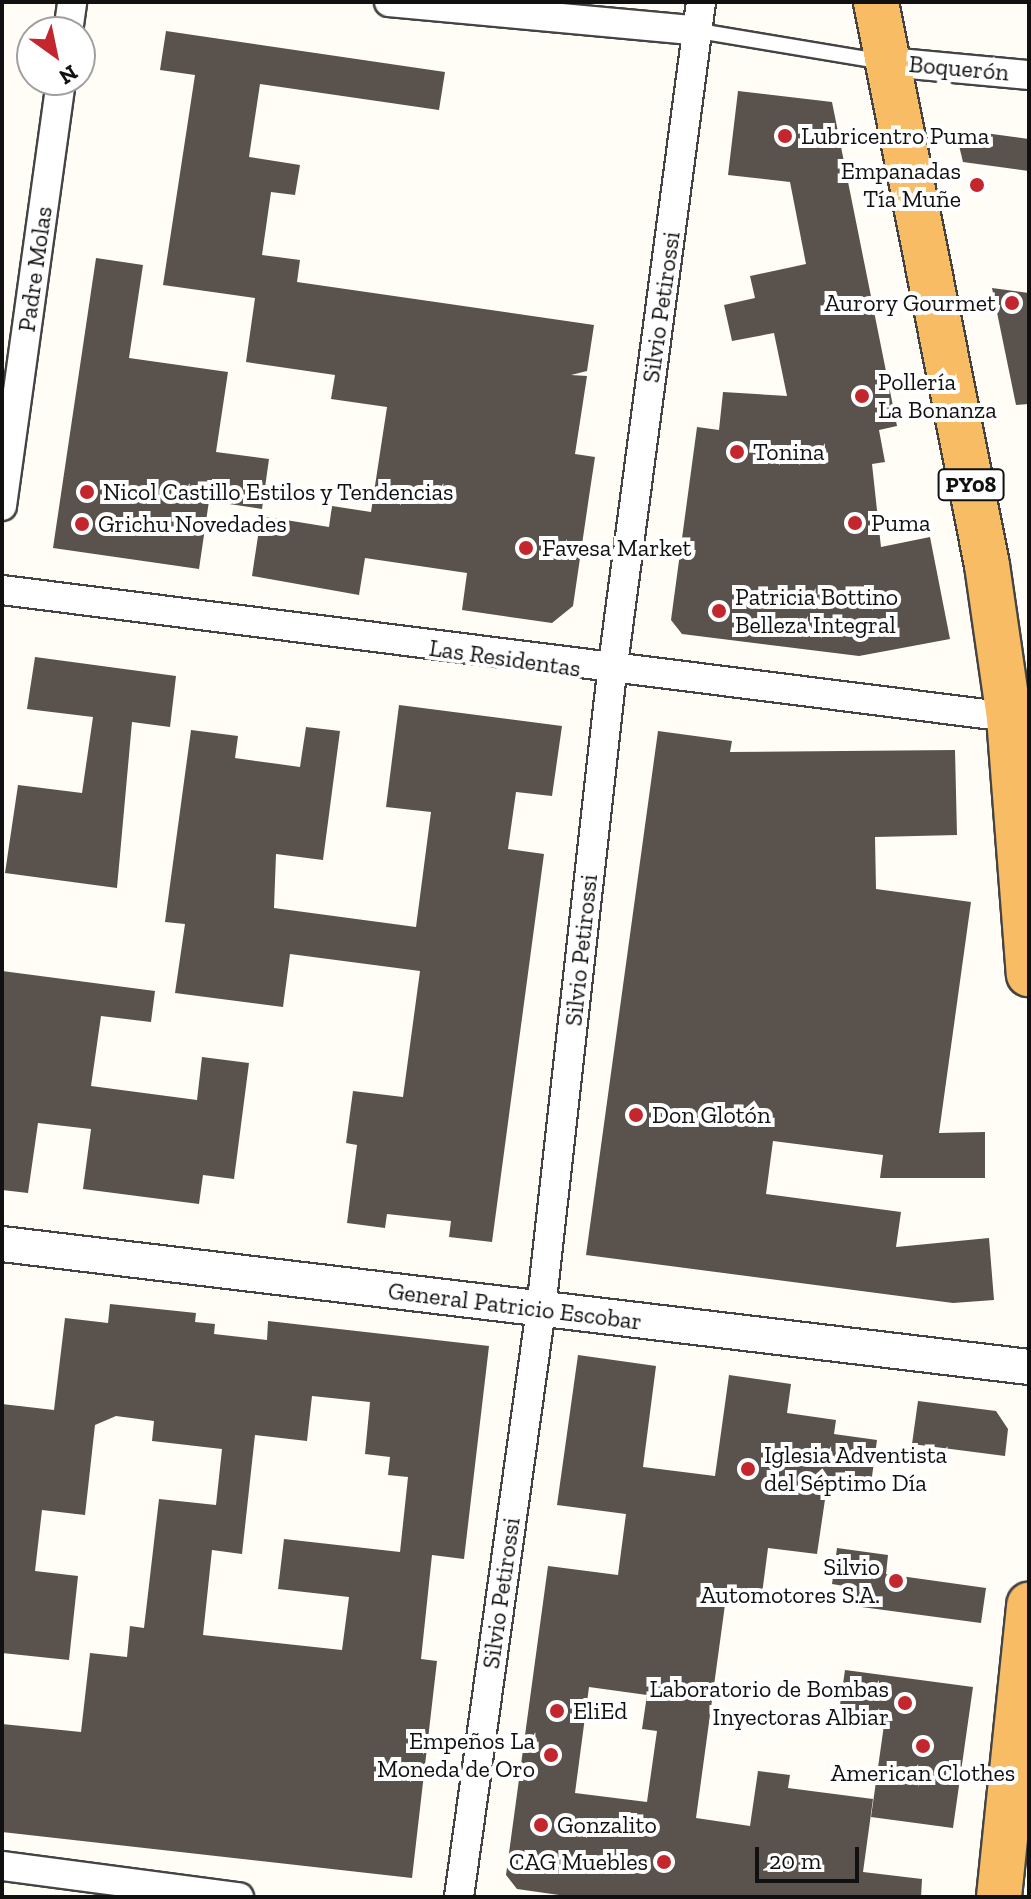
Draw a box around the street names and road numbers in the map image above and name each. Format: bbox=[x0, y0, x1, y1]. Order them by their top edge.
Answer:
street label: Boquerón bbox=[908, 49, 1010, 87]
street label: Padre Molas bbox=[12, 204, 58, 334]
street label: Silvio Petirossi bbox=[636, 229, 686, 385]
road number: PY08 bbox=[937, 467, 1005, 503]
street label: Las Residentas bbox=[427, 633, 583, 683]
street label: Silvio Petirossi bbox=[559, 873, 603, 1027]
street label: General Patricio Escobar bbox=[386, 1276, 644, 1336]
street label: Silvio Petirossi bbox=[476, 1515, 526, 1671]

